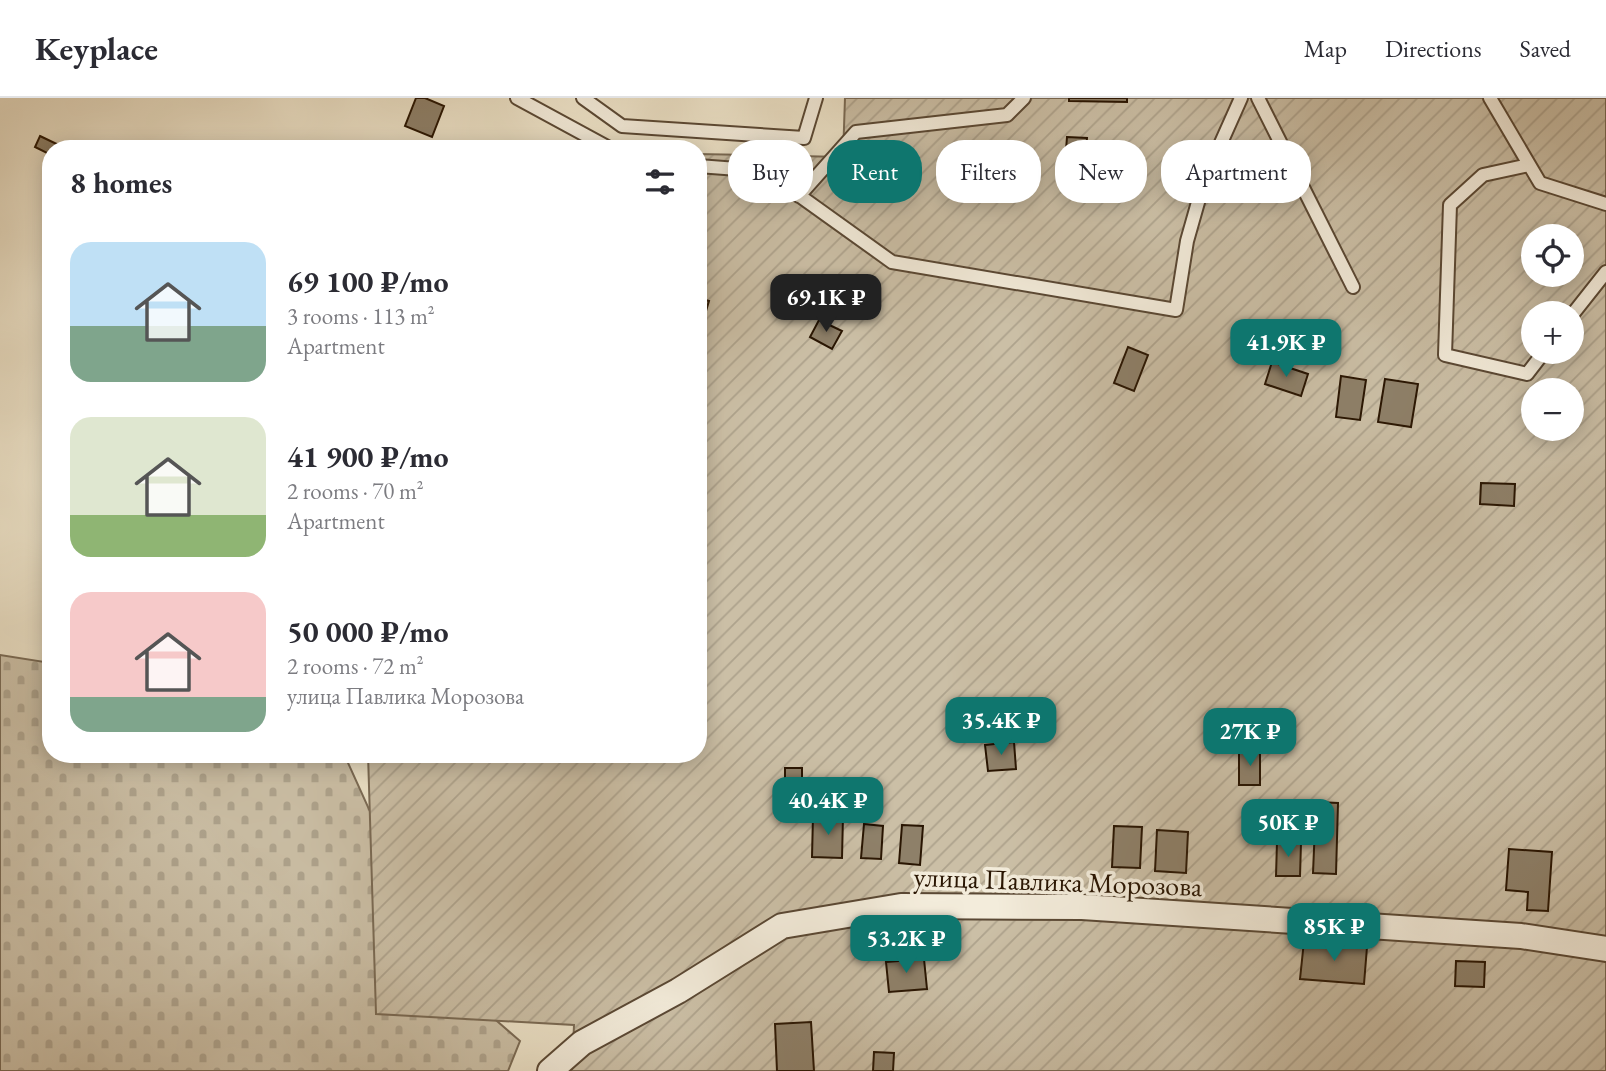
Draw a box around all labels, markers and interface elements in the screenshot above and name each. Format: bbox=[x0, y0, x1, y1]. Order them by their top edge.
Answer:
text: Keyplace bbox=[35, 27, 158, 70]
text: Map bbox=[1304, 33, 1347, 64]
text: Directions bbox=[1385, 33, 1482, 64]
text: Saved bbox=[1520, 33, 1571, 64]
chip: Buy bbox=[728, 140, 813, 203]
chip: Rent bbox=[827, 140, 922, 203]
chip: Filters bbox=[936, 140, 1041, 203]
chip: New bbox=[1055, 140, 1147, 203]
chip: Apartment bbox=[1161, 140, 1311, 203]
text: 8 homes bbox=[70, 163, 172, 202]
icon: filters bbox=[641, 163, 679, 201]
map controls bbox=[1521, 224, 1584, 441]
button: locate bbox=[1521, 224, 1584, 287]
text: 69 100 ₽/mo bbox=[287, 262, 449, 301]
icon: home bbox=[126, 270, 210, 354]
pin: 69.1K ₽ bbox=[761, 274, 891, 334]
text: 69.1K ₽ bbox=[786, 282, 866, 312]
text: 3 rooms · 113 m² bbox=[287, 301, 435, 331]
button: + bbox=[1521, 301, 1584, 364]
pin: 41.9K ₽ bbox=[1221, 320, 1351, 379]
text: 41.9K ₽ bbox=[1246, 327, 1326, 357]
text: Apartment bbox=[287, 331, 385, 361]
button: − bbox=[1521, 378, 1584, 441]
text: 41 900 ₽/mo bbox=[287, 437, 449, 476]
icon: home bbox=[126, 445, 210, 529]
text: 2 rooms · 70 m² bbox=[287, 476, 424, 506]
text: Apartment bbox=[287, 506, 385, 536]
text: 50 000 ₽/mo bbox=[287, 612, 449, 651]
icon: home bbox=[126, 620, 210, 704]
text: 2 rooms · 72 m² bbox=[287, 651, 424, 681]
text: улица Павлика Морозова bbox=[287, 681, 524, 711]
pin: 35.4K ₽ bbox=[936, 698, 1066, 757]
text: 35.4K ₽ bbox=[961, 705, 1041, 735]
pin: 27K ₽ bbox=[1201, 708, 1299, 768]
text: 27K ₽ bbox=[1219, 716, 1281, 746]
pin: 40.4K ₽ bbox=[763, 778, 893, 837]
text: 40.4K ₽ bbox=[788, 785, 868, 815]
pin: 50K ₽ bbox=[1239, 800, 1337, 859]
text: 50K ₽ bbox=[1257, 807, 1319, 837]
street label: улица Павлика Морозова bbox=[913, 858, 1204, 904]
pin: 85K ₽ bbox=[1285, 904, 1383, 963]
text: 85K ₽ bbox=[1303, 911, 1365, 941]
pin: 53.2K ₽ bbox=[841, 916, 971, 975]
text: 53.2K ₽ bbox=[866, 923, 946, 953]

